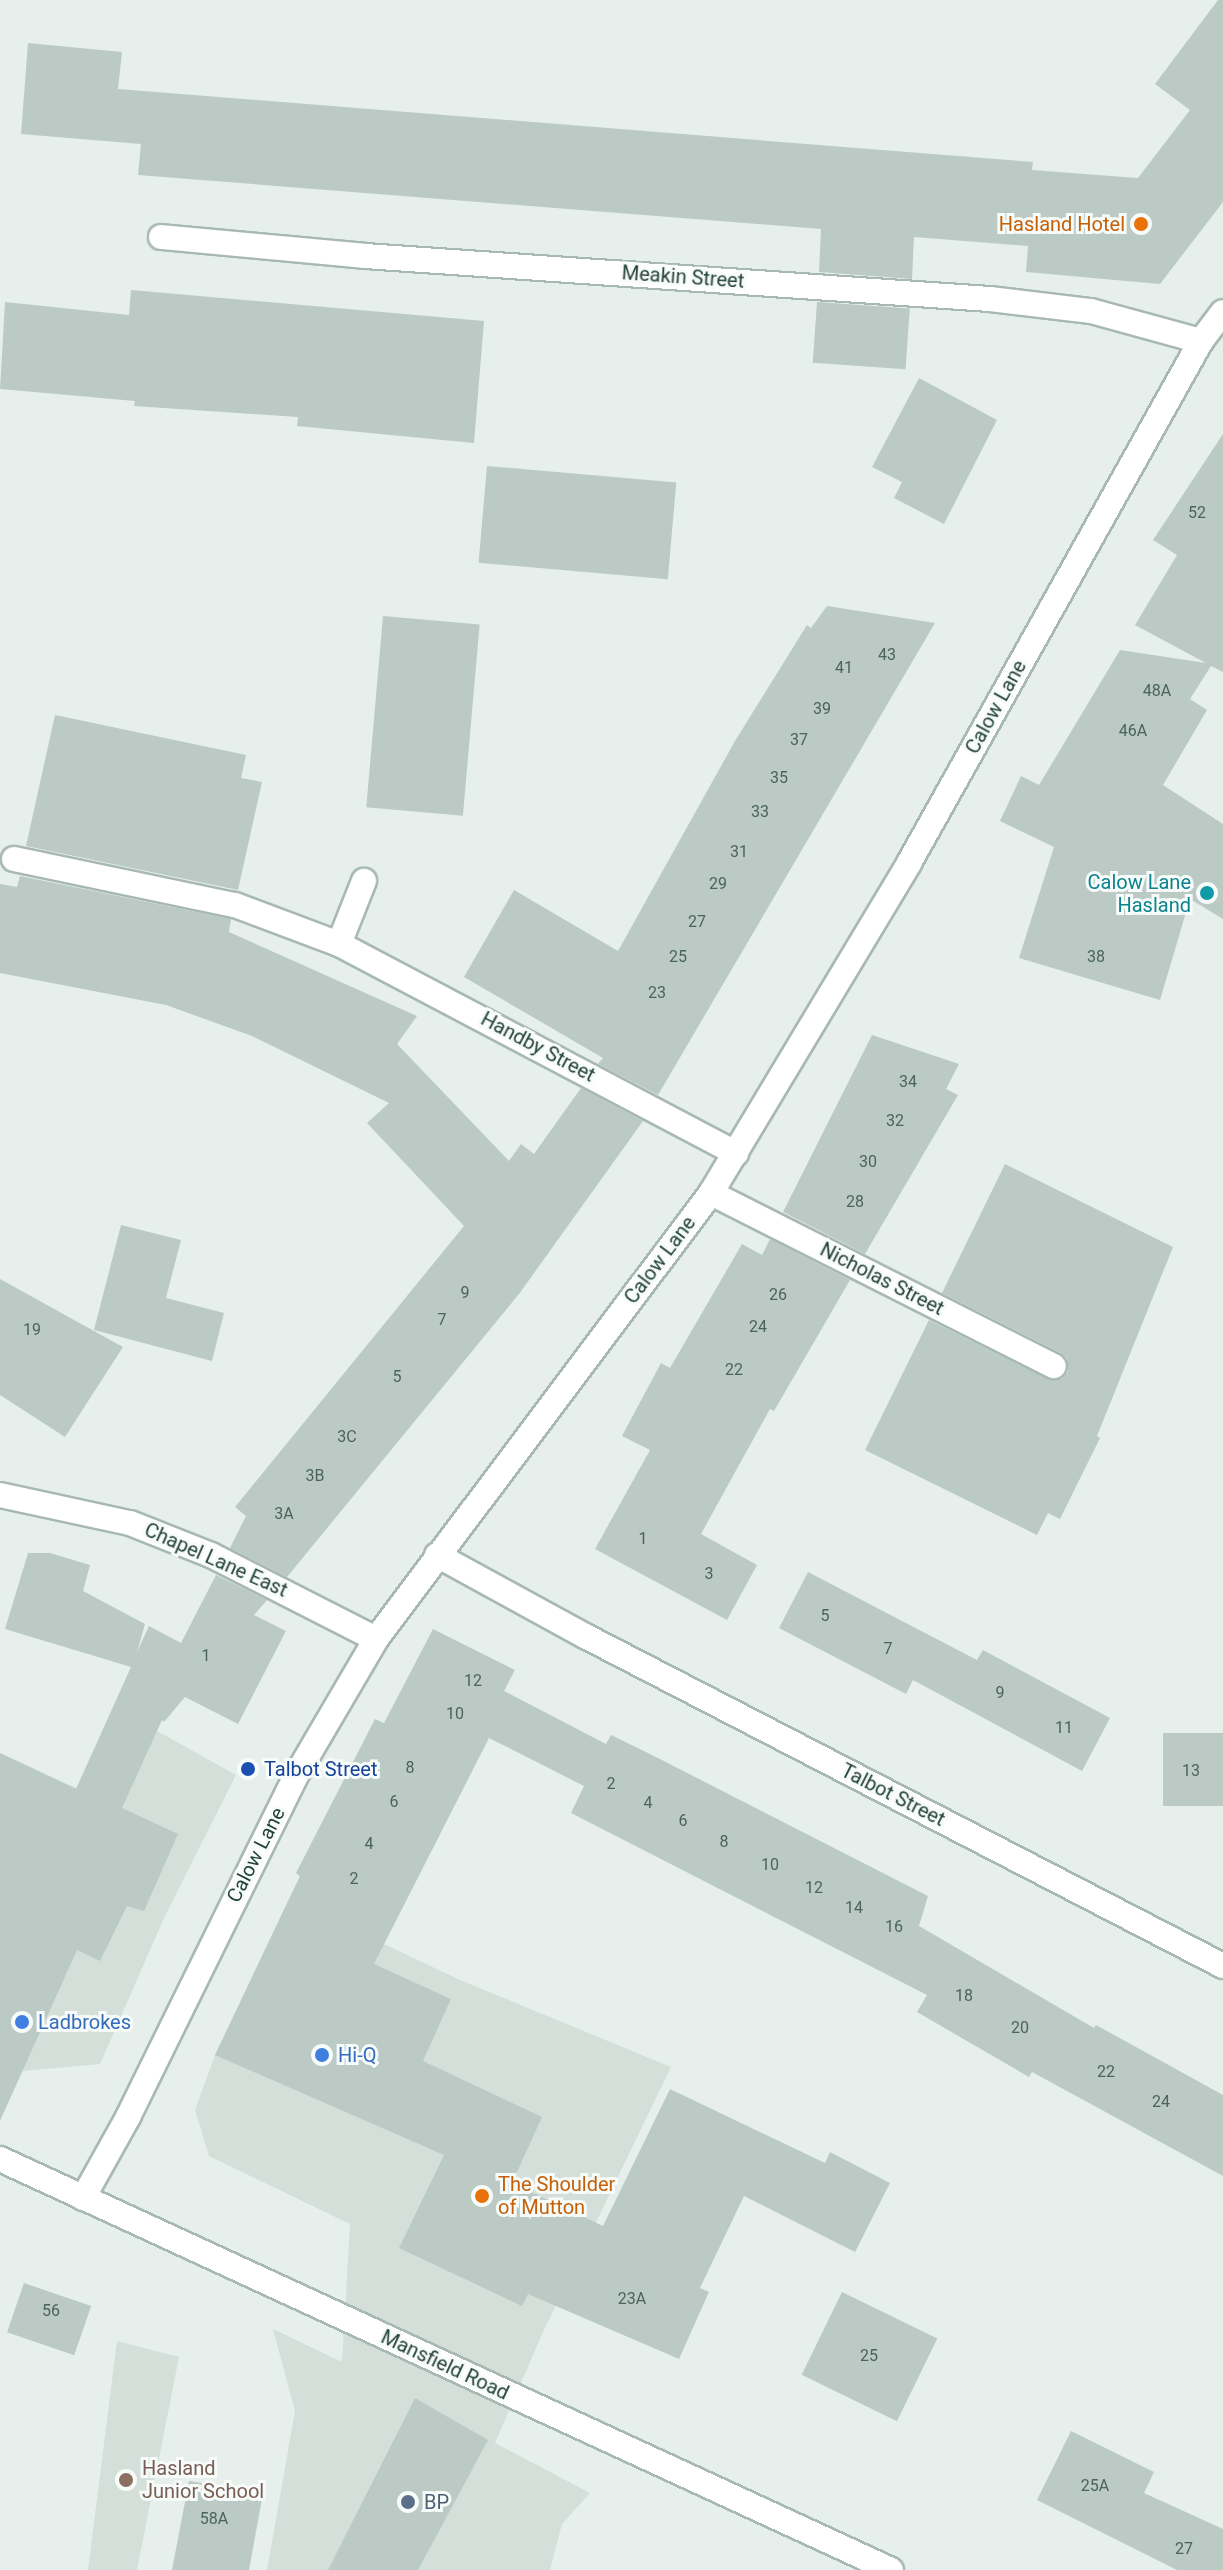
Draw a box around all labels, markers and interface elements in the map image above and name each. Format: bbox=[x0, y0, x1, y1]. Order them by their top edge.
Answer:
place label: Hasland Hotel bbox=[999, 212, 1125, 236]
marker: Hasland Hotel bbox=[1132, 215, 1150, 233]
street label: Meakin Street bbox=[621, 261, 745, 293]
house number: 52 bbox=[1188, 503, 1206, 523]
house number: 43 bbox=[878, 645, 896, 665]
street label: Calow Lane bbox=[960, 656, 1032, 758]
house number: 41 bbox=[835, 658, 853, 678]
house number: 48A bbox=[1143, 681, 1171, 701]
house number: 39 bbox=[813, 699, 831, 719]
house number: 46A bbox=[1119, 721, 1147, 741]
house number: 37 bbox=[790, 730, 808, 750]
house number: 35 bbox=[770, 768, 788, 788]
house number: 33 bbox=[751, 802, 769, 822]
house number: 31 bbox=[730, 842, 748, 862]
place label: Calow Lane Hasland bbox=[1088, 870, 1191, 917]
house number: 29 bbox=[709, 874, 727, 894]
marker: Calow Lane Hasland bbox=[1198, 884, 1216, 902]
house number: 27 bbox=[688, 912, 706, 932]
house number: 25 bbox=[669, 947, 687, 967]
house number: 38 bbox=[1087, 947, 1105, 967]
house number: 23 bbox=[648, 983, 666, 1003]
street label: Handby Street bbox=[477, 1007, 599, 1087]
house number: 34 bbox=[899, 1072, 917, 1092]
house number: 32 bbox=[886, 1111, 904, 1131]
house number: 30 bbox=[859, 1152, 877, 1172]
house number: 28 bbox=[846, 1192, 864, 1212]
street label: Calow Lane bbox=[619, 1211, 701, 1309]
street label: Nicholas Street bbox=[816, 1237, 948, 1321]
house number: 9 bbox=[461, 1283, 469, 1303]
house number: 26 bbox=[769, 1285, 787, 1305]
house number: 7 bbox=[438, 1310, 446, 1330]
house number: 24 bbox=[749, 1317, 767, 1337]
house number: 19 bbox=[23, 1320, 41, 1340]
house number: 22 bbox=[725, 1360, 743, 1380]
house number: 5 bbox=[393, 1367, 401, 1387]
house number: 3C bbox=[337, 1427, 357, 1447]
house number: 3B bbox=[306, 1466, 324, 1486]
house number: 3A bbox=[274, 1504, 294, 1524]
street label: Chapel Lane East bbox=[141, 1518, 291, 1602]
house number: 1 bbox=[639, 1529, 647, 1549]
house number: 3 bbox=[705, 1564, 713, 1584]
house number: 5 bbox=[821, 1606, 829, 1626]
house number: 7 bbox=[884, 1639, 892, 1659]
house number: 1 bbox=[202, 1646, 210, 1666]
house number: 12 bbox=[464, 1671, 482, 1691]
house number: 9 bbox=[996, 1683, 1004, 1703]
house number: 10 bbox=[446, 1704, 464, 1724]
house number: 11 bbox=[1055, 1718, 1073, 1738]
place label: Talbot Street bbox=[264, 1757, 377, 1781]
house number: 8 bbox=[406, 1758, 414, 1778]
street label: Talbot Street bbox=[837, 1759, 949, 1831]
marker: Talbot Street bbox=[239, 1760, 257, 1778]
house number: 13 bbox=[1182, 1761, 1200, 1781]
house number: 2 bbox=[607, 1774, 615, 1794]
house number: 6 bbox=[390, 1792, 398, 1812]
house number: 4 bbox=[644, 1793, 652, 1813]
street label: Calow Lane bbox=[222, 1803, 290, 1907]
house number: 6 bbox=[679, 1811, 687, 1831]
house number: 8 bbox=[720, 1832, 728, 1852]
house number: 4 bbox=[365, 1834, 373, 1854]
house number: 10 bbox=[761, 1855, 779, 1875]
house number: 2 bbox=[350, 1869, 358, 1889]
house number: 12 bbox=[805, 1878, 823, 1898]
house number: 14 bbox=[845, 1898, 863, 1918]
house number: 16 bbox=[885, 1917, 903, 1937]
house number: 18 bbox=[955, 1986, 973, 2006]
place label: Ladbrokes bbox=[38, 2010, 131, 2034]
marker: Ladbrokes bbox=[13, 2013, 31, 2031]
house number: 20 bbox=[1011, 2018, 1029, 2038]
place label: Hi-Q bbox=[338, 2043, 376, 2067]
marker: Hi-Q bbox=[313, 2046, 331, 2064]
house number: 22 bbox=[1097, 2062, 1115, 2082]
house number: 24 bbox=[1152, 2092, 1170, 2112]
place label: The Shoulder of Mutton bbox=[498, 2172, 615, 2219]
marker: The Shoulder of Mutton bbox=[473, 2187, 491, 2205]
house number: 23A bbox=[618, 2289, 646, 2309]
house number: 56 bbox=[42, 2301, 60, 2321]
street label: Mansfield Road bbox=[377, 2325, 513, 2405]
house number: 25 bbox=[860, 2346, 878, 2366]
place label: Hasland Junior School bbox=[142, 2456, 264, 2503]
marker: Hasland Junior School bbox=[117, 2471, 135, 2489]
house number: 25A bbox=[1081, 2476, 1109, 2496]
place label: BP bbox=[424, 2490, 449, 2514]
marker: BP bbox=[399, 2493, 417, 2511]
house number: 58A bbox=[200, 2509, 228, 2529]
house number: 27 bbox=[1175, 2539, 1193, 2559]

